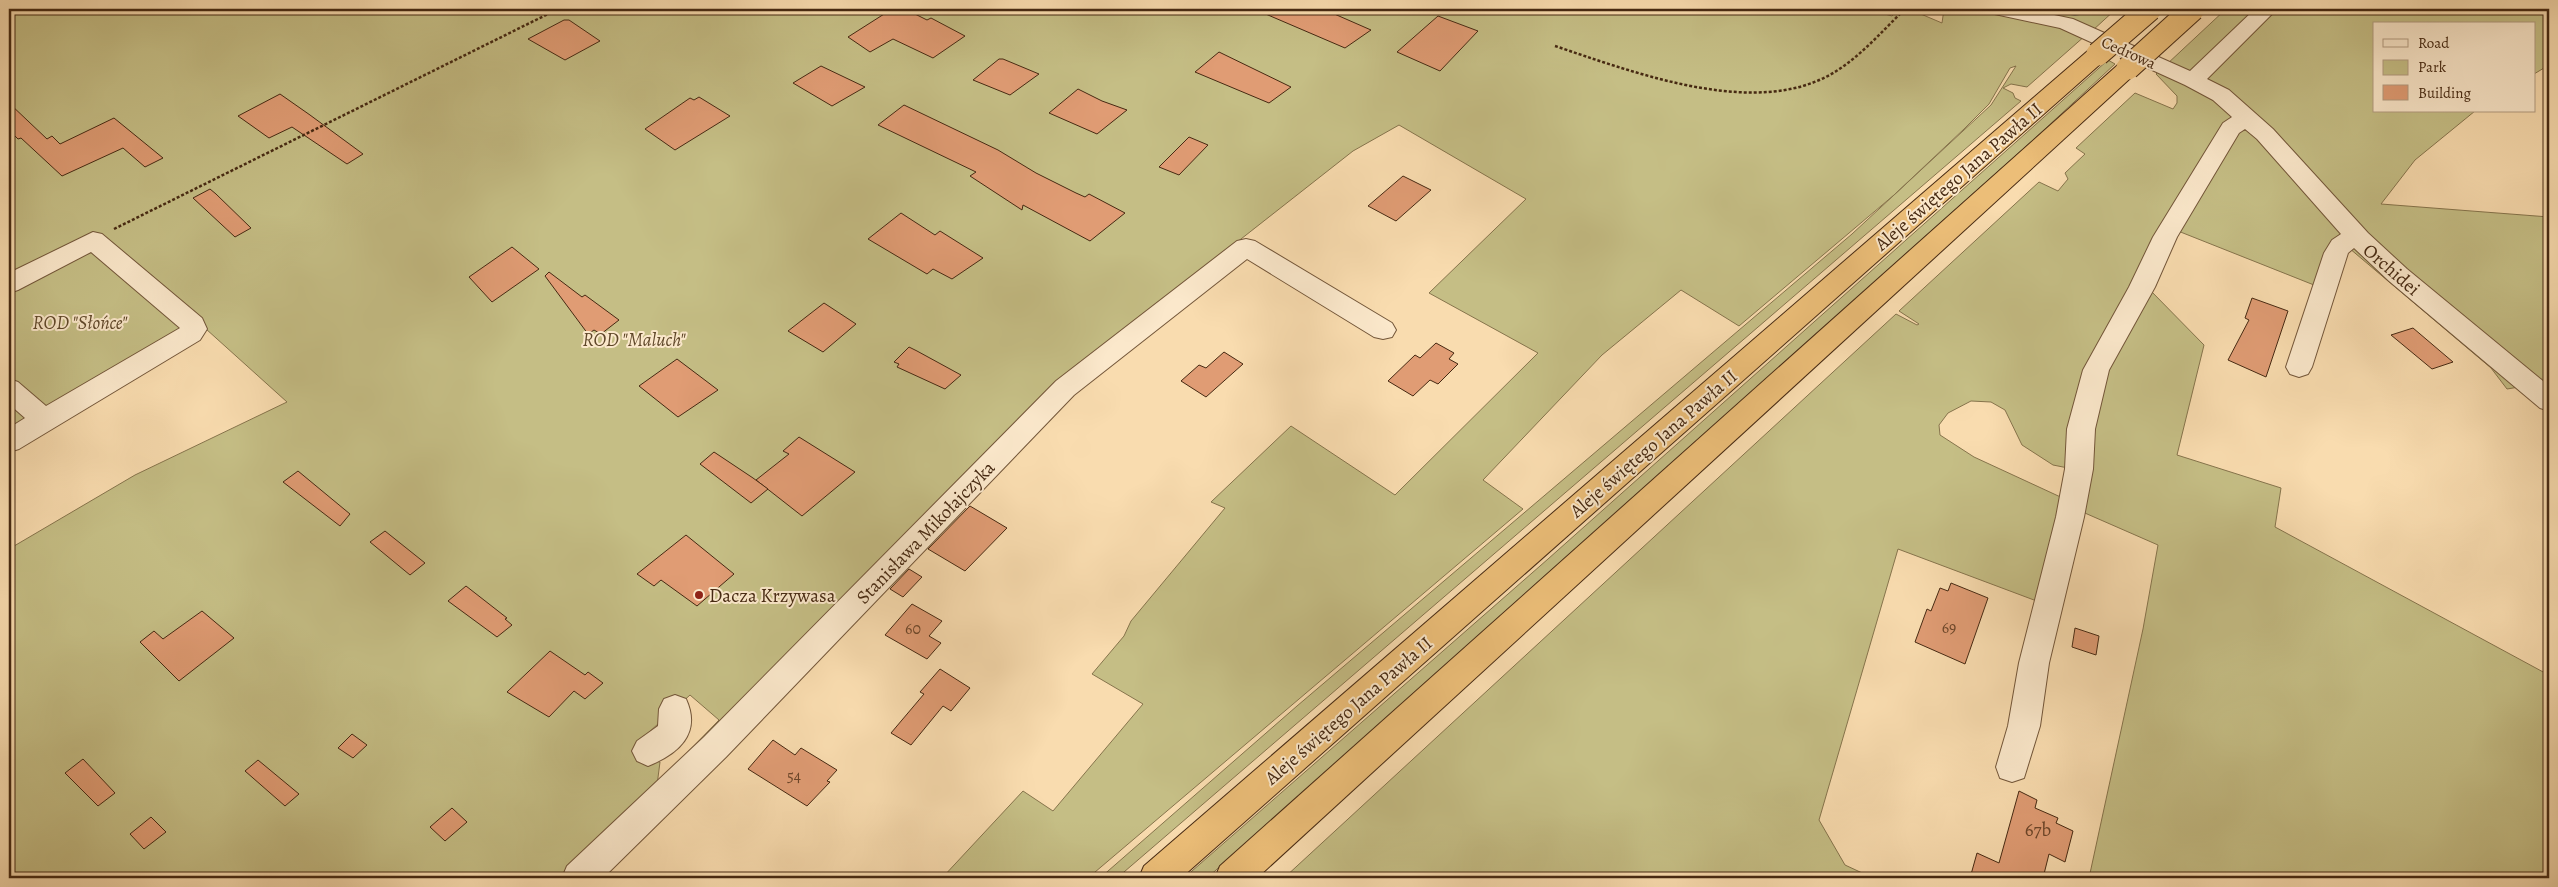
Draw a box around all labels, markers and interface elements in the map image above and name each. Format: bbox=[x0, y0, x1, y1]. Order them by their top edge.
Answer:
legend bbox=[2373, 22, 2536, 112]
street label: Cedrowa bbox=[2098, 31, 2160, 75]
text: Road bbox=[2418, 33, 2450, 53]
text: Park bbox=[2418, 57, 2447, 77]
text: Building bbox=[2418, 83, 2471, 103]
street label: Aleje świętego Jana Pawła II bbox=[1869, 97, 2048, 257]
street label: Orchidei bbox=[2357, 238, 2425, 302]
park label: ROD "Słońce" bbox=[33, 310, 128, 336]
park label: ROD "Maluch" bbox=[582, 327, 686, 353]
street label: Aleje świętego Jana Pawła II bbox=[1564, 364, 1743, 524]
street label: Stanisława Mikołajczyka bbox=[851, 455, 1001, 610]
place label: Dacza Krzywasa bbox=[709, 583, 836, 609]
marker: Dacza Krzywasa bbox=[693, 589, 705, 601]
house number: 69 bbox=[1942, 617, 1956, 639]
house number: 60 bbox=[905, 618, 921, 640]
street label: Aleje świętego Jana Pawła II bbox=[1259, 631, 1438, 791]
house number: 54 bbox=[787, 765, 801, 787]
house number: 67b bbox=[2025, 817, 2051, 843]

